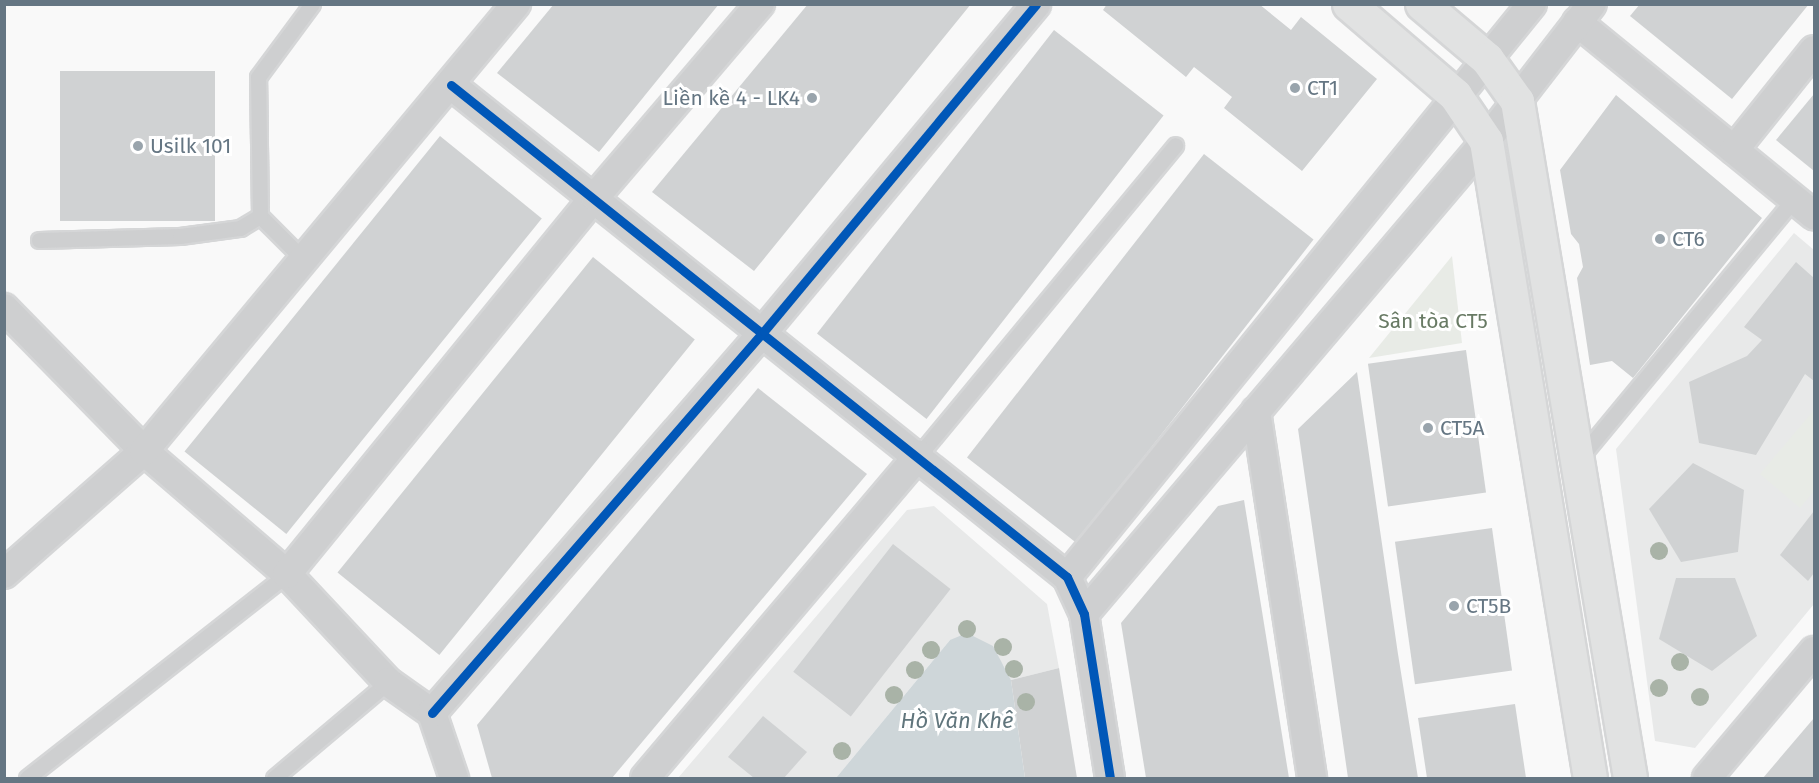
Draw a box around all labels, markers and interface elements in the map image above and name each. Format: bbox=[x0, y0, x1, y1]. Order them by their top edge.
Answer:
place label: CT1 bbox=[1307, 75, 1338, 101]
marker: CT1 bbox=[1288, 81, 1302, 95]
place label: Liền kề 4 - LK4 bbox=[663, 85, 800, 111]
marker: Liền kề 4 - LK4 bbox=[805, 91, 819, 105]
place label: Usilk 101 bbox=[150, 133, 231, 159]
marker: Usilk 101 bbox=[131, 139, 145, 153]
place label: CT6 bbox=[1672, 226, 1705, 252]
marker: CT6 bbox=[1653, 232, 1667, 246]
park label: Sân tòa CT5 bbox=[1378, 308, 1488, 334]
place label: CT5A bbox=[1440, 415, 1485, 441]
marker: CT5A bbox=[1421, 421, 1435, 435]
place label: CT5B bbox=[1466, 593, 1511, 619]
marker: CT5B bbox=[1447, 599, 1461, 613]
water label: Hồ Văn Khê bbox=[901, 708, 1013, 734]

